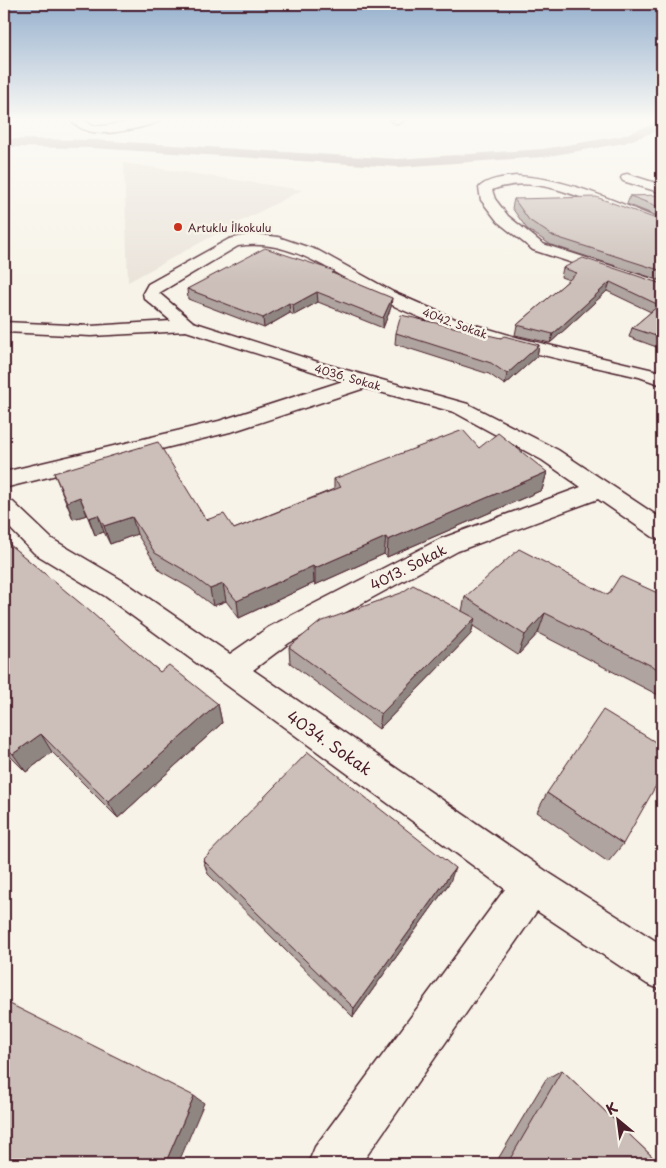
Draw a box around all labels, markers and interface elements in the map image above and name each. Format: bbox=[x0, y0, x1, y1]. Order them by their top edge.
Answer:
place label: Artuklu İlkokulu bbox=[188, 219, 271, 236]
marker: Artuklu İlkokulu bbox=[172, 221, 184, 233]
street label: 4042. Sokak bbox=[420, 303, 491, 343]
street label: 4036. Sokak bbox=[313, 359, 384, 395]
street label: 4013. Sokak bbox=[366, 539, 450, 595]
street label: 4034. Sokak bbox=[282, 704, 378, 780]
north arrow bbox=[594, 1096, 644, 1146]
text: K bbox=[602, 1097, 621, 1120]

